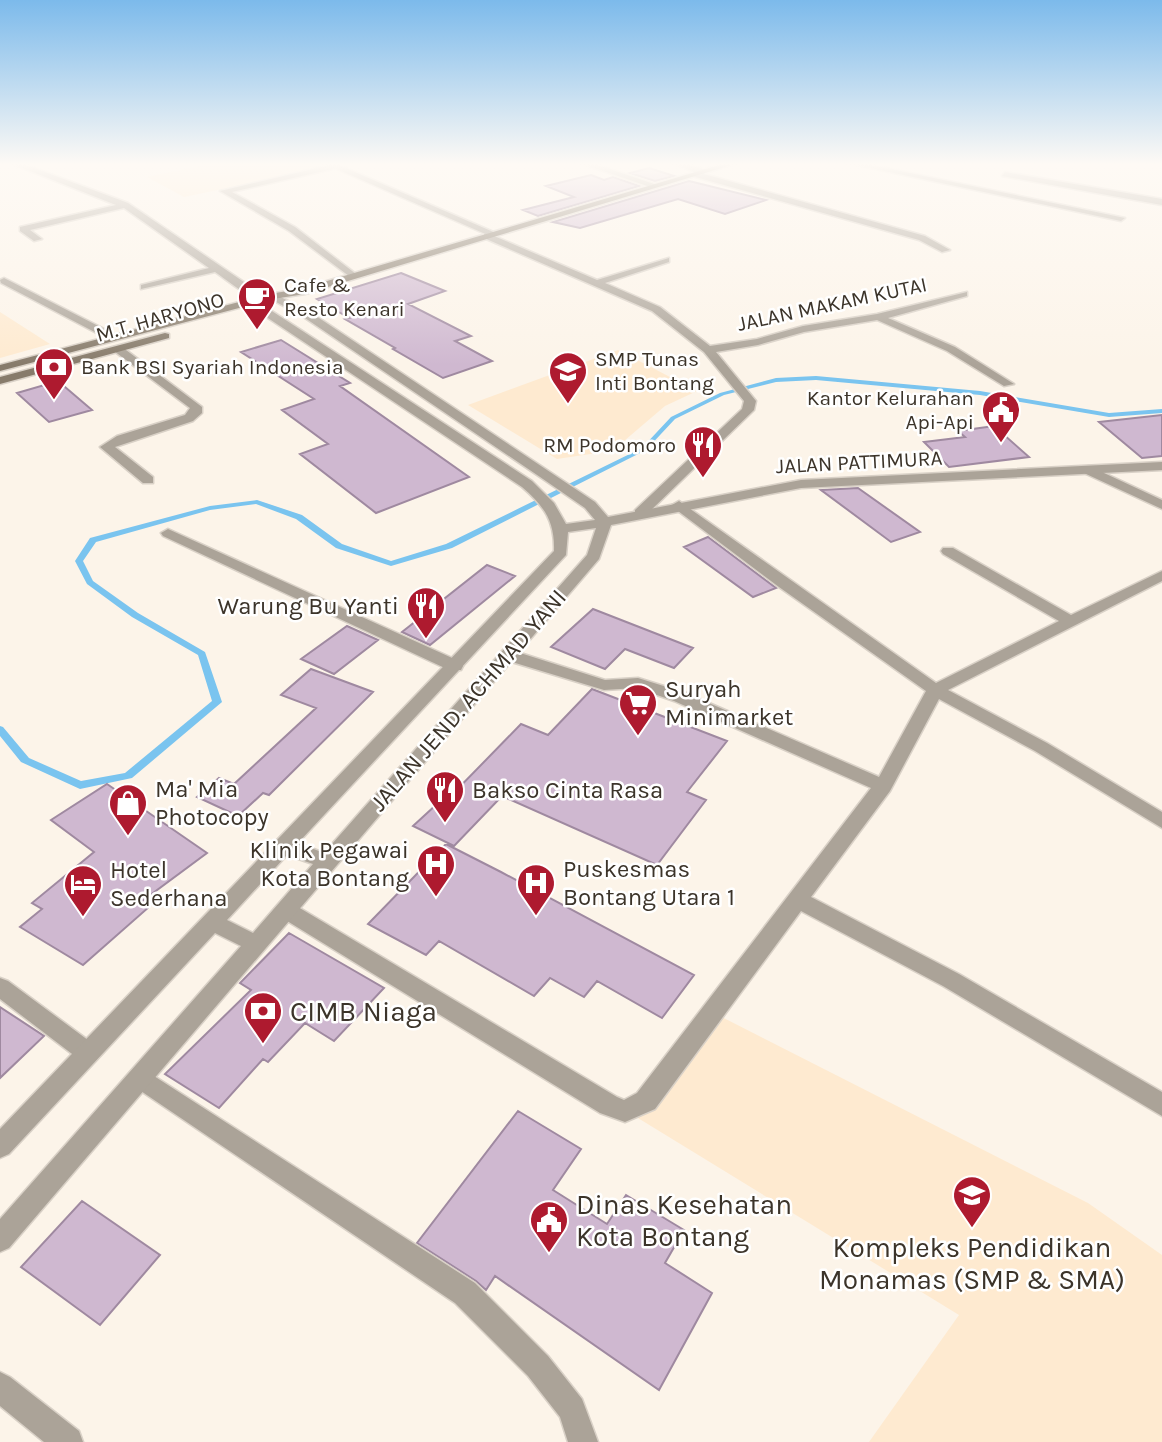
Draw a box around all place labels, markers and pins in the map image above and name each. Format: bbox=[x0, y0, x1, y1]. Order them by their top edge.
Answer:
place label: Cafe & Resto Kenari bbox=[284, 273, 405, 321]
cafe icon: Cafe & Resto Kenari bbox=[236, 276, 278, 331]
bank icon: Bank BSI Syariah Indonesia bbox=[33, 346, 75, 401]
place label: SMP Tunas Inti Bontang bbox=[595, 347, 714, 395]
school or university icon: SMP Tunas Inti Bontang bbox=[547, 350, 589, 405]
place label: Bank BSI Syariah Indonesia bbox=[81, 355, 344, 379]
place label: Kantor Kelurahan Api-Api bbox=[807, 386, 974, 434]
public building icon: Kantor Kelurahan Api-Api bbox=[980, 389, 1022, 444]
restaurant icon: RM Podomoro bbox=[682, 424, 724, 479]
place label: RM Podomoro bbox=[543, 433, 676, 457]
restaurant icon: Warung Bu Yanti bbox=[405, 585, 447, 640]
place label: Warung Bu Yanti bbox=[217, 592, 399, 620]
place label: Suryah Minimarket bbox=[665, 675, 793, 731]
supermarket icon: Suryah Minimarket bbox=[617, 682, 659, 737]
restaurant icon: Bakso Cinta Rasa bbox=[424, 769, 466, 824]
place label: Ma' Mia Photocopy bbox=[155, 775, 269, 831]
place label: Bakso Cinta Rasa bbox=[472, 776, 663, 804]
shop icon: Ma' Mia Photocopy bbox=[107, 782, 149, 837]
place label: Klinik Pegawai Kota Bontang bbox=[250, 836, 409, 892]
hospital icon: Klinik Pegawai Kota Bontang bbox=[415, 843, 457, 898]
place label: Puskesmas Bontang Utara 1 bbox=[563, 855, 735, 911]
place label: Hotel Sederhana bbox=[110, 856, 227, 912]
hospital icon: Puskesmas Bontang Utara 1 bbox=[515, 862, 557, 917]
hotel icon: Hotel Sederhana bbox=[62, 863, 104, 918]
bank icon: CIMB Niaga bbox=[242, 990, 284, 1045]
place label: CIMB Niaga bbox=[290, 995, 437, 1028]
school or university icon: Kompleks Pendidikan Monamas (SMP & SMA) bbox=[951, 1174, 993, 1229]
place label: Dinas Kesehatan Kota Bontang bbox=[576, 1188, 792, 1253]
public building icon: Dinas Kesehatan Kota Bontang bbox=[528, 1199, 570, 1254]
place label: Kompleks Pendidikan Monamas (SMP & SMA) bbox=[819, 1231, 1125, 1296]

